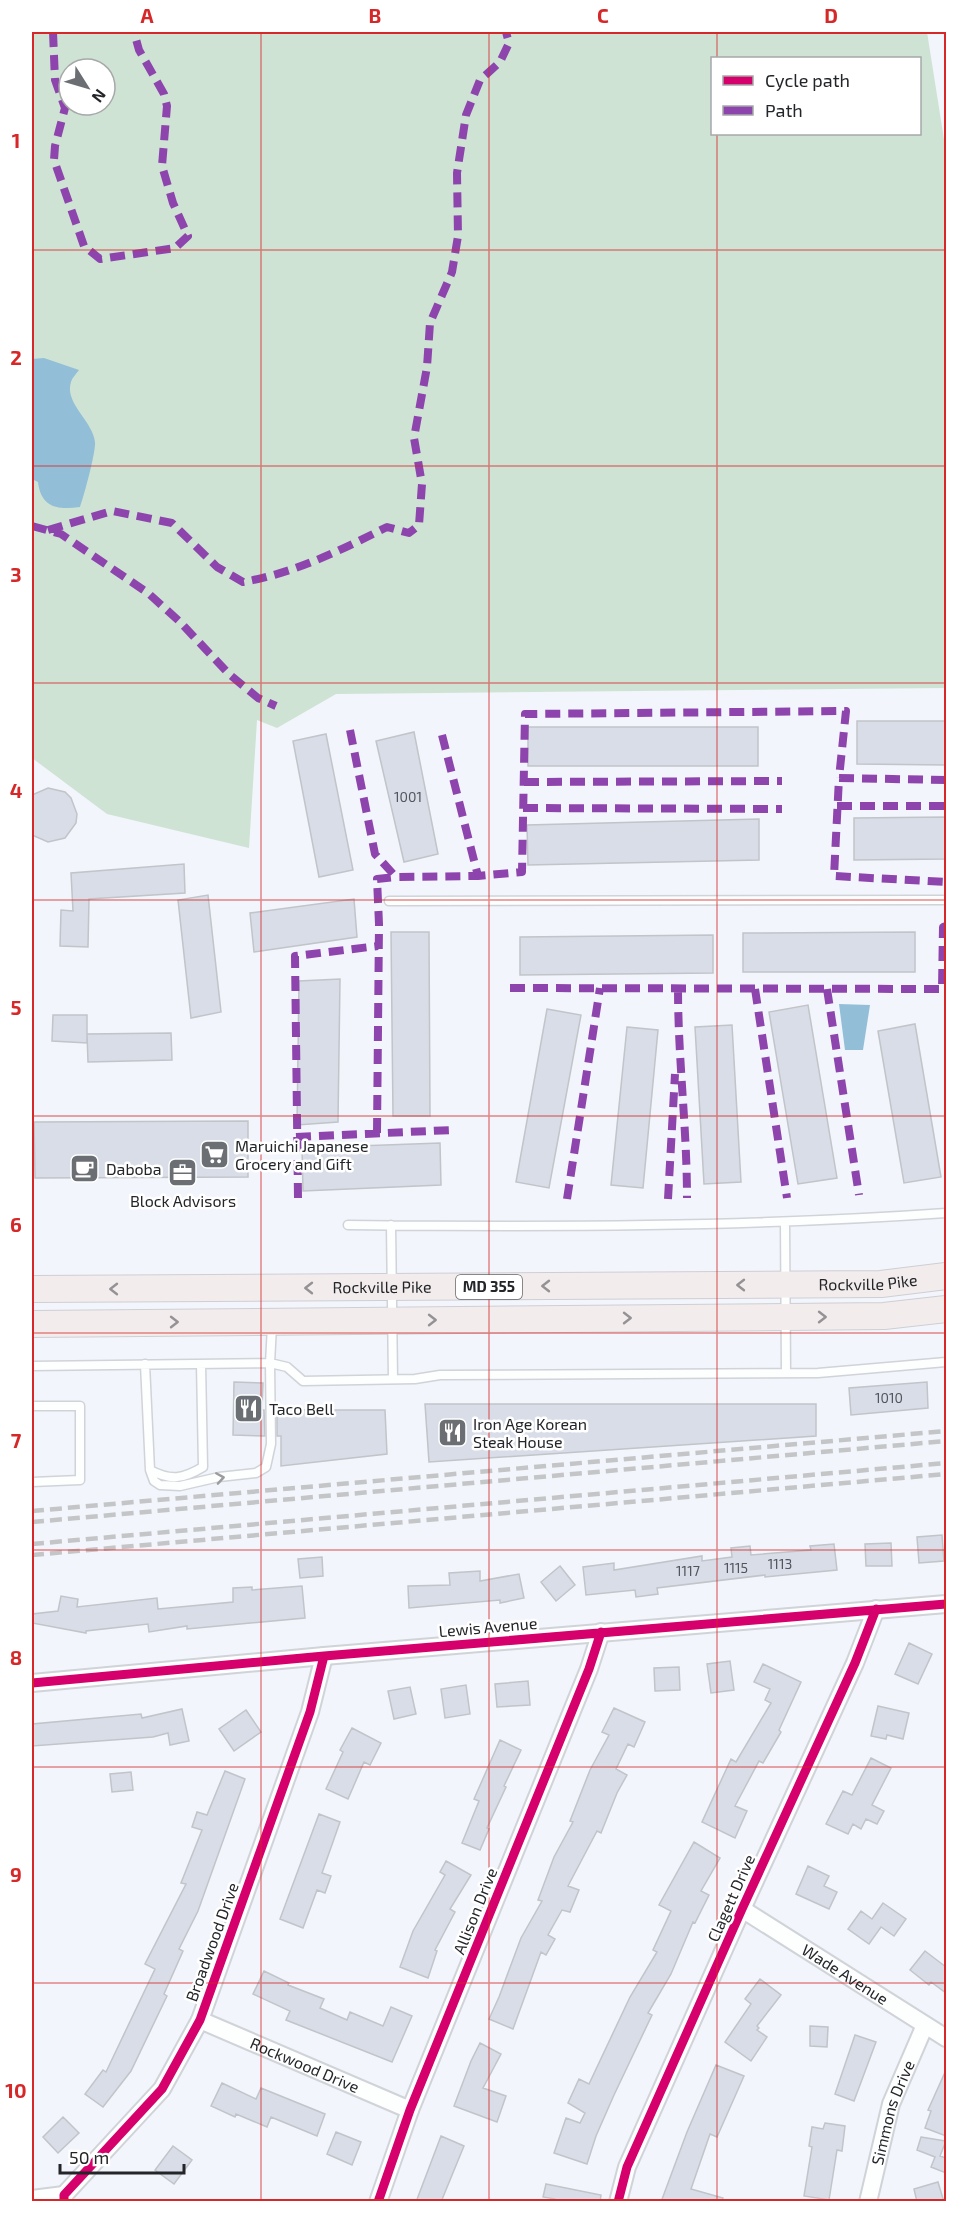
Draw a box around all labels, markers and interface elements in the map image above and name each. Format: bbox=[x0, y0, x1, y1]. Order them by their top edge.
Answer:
text: A bbox=[140, 3, 154, 27]
text: B bbox=[369, 3, 381, 27]
text: C bbox=[597, 3, 609, 27]
text: D bbox=[824, 3, 838, 27]
north arrow bbox=[57, 57, 117, 117]
legend bbox=[711, 57, 921, 135]
text: Cycle path bbox=[765, 69, 850, 91]
text: N bbox=[88, 86, 110, 107]
text: Path bbox=[765, 99, 803, 121]
text: 1 bbox=[12, 128, 20, 152]
text: 2 bbox=[10, 345, 22, 369]
text: 3 bbox=[10, 562, 22, 586]
text: 4 bbox=[10, 778, 23, 802]
house number: 1001 bbox=[394, 788, 422, 805]
text: 5 bbox=[10, 995, 22, 1019]
place label: Maruichi Japanese Grocery and Gift bbox=[235, 1136, 369, 1173]
supermarket icon: Maruichi Japanese Grocery and Gift bbox=[198, 1139, 230, 1171]
cafe icon: Daboba bbox=[69, 1153, 101, 1185]
office icon: Block Advisors bbox=[167, 1157, 199, 1189]
place label: Daboba bbox=[106, 1159, 162, 1178]
place label: Block Advisors bbox=[130, 1191, 236, 1210]
text: 6 bbox=[10, 1212, 22, 1236]
street label: Rockville Pike bbox=[818, 1270, 918, 1293]
road number: MD 355 bbox=[456, 1275, 522, 1299]
street label: Rockville Pike bbox=[332, 1277, 432, 1296]
one-way arrow bbox=[737, 1279, 746, 1291]
one-way arrow bbox=[542, 1280, 551, 1292]
one-way arrow bbox=[305, 1282, 314, 1294]
one-way arrow bbox=[110, 1283, 119, 1295]
one-way arrow bbox=[817, 1311, 826, 1323]
one-way arrow bbox=[622, 1312, 631, 1325]
one-way arrow bbox=[427, 1314, 436, 1326]
one-way arrow bbox=[169, 1316, 178, 1328]
house number: 1010 bbox=[875, 1389, 903, 1406]
restaurant icon: Taco Bell bbox=[232, 1393, 264, 1425]
place label: Taco Bell bbox=[269, 1399, 334, 1418]
place label: Iron Age Korean Steak House bbox=[473, 1414, 587, 1451]
restaurant icon: Iron Age Korean Steak House bbox=[436, 1417, 468, 1449]
text: 7 bbox=[11, 1428, 22, 1452]
one-way arrow bbox=[215, 1472, 224, 1484]
house number: 1113 bbox=[768, 1555, 792, 1572]
house number: 1115 bbox=[724, 1559, 748, 1576]
house number: 1117 bbox=[676, 1562, 700, 1579]
street label: Lewis Avenue bbox=[438, 1613, 538, 1640]
text: 8 bbox=[10, 1645, 22, 1669]
street label: Clagett Drive bbox=[703, 1851, 758, 1945]
text: 9 bbox=[10, 1862, 22, 1886]
street label: Allison Drive bbox=[449, 1865, 500, 1957]
street label: Broadwood Drive bbox=[181, 1880, 242, 2004]
street label: Wade Avenue bbox=[799, 1939, 892, 2008]
street label: Rockwood Drive bbox=[247, 2033, 362, 2096]
street label: Simmons Drive bbox=[867, 2057, 918, 2167]
text: 10 bbox=[5, 2078, 27, 2102]
scale bar bbox=[60, 2137, 184, 2175]
text: 50 m bbox=[69, 2146, 109, 2168]

